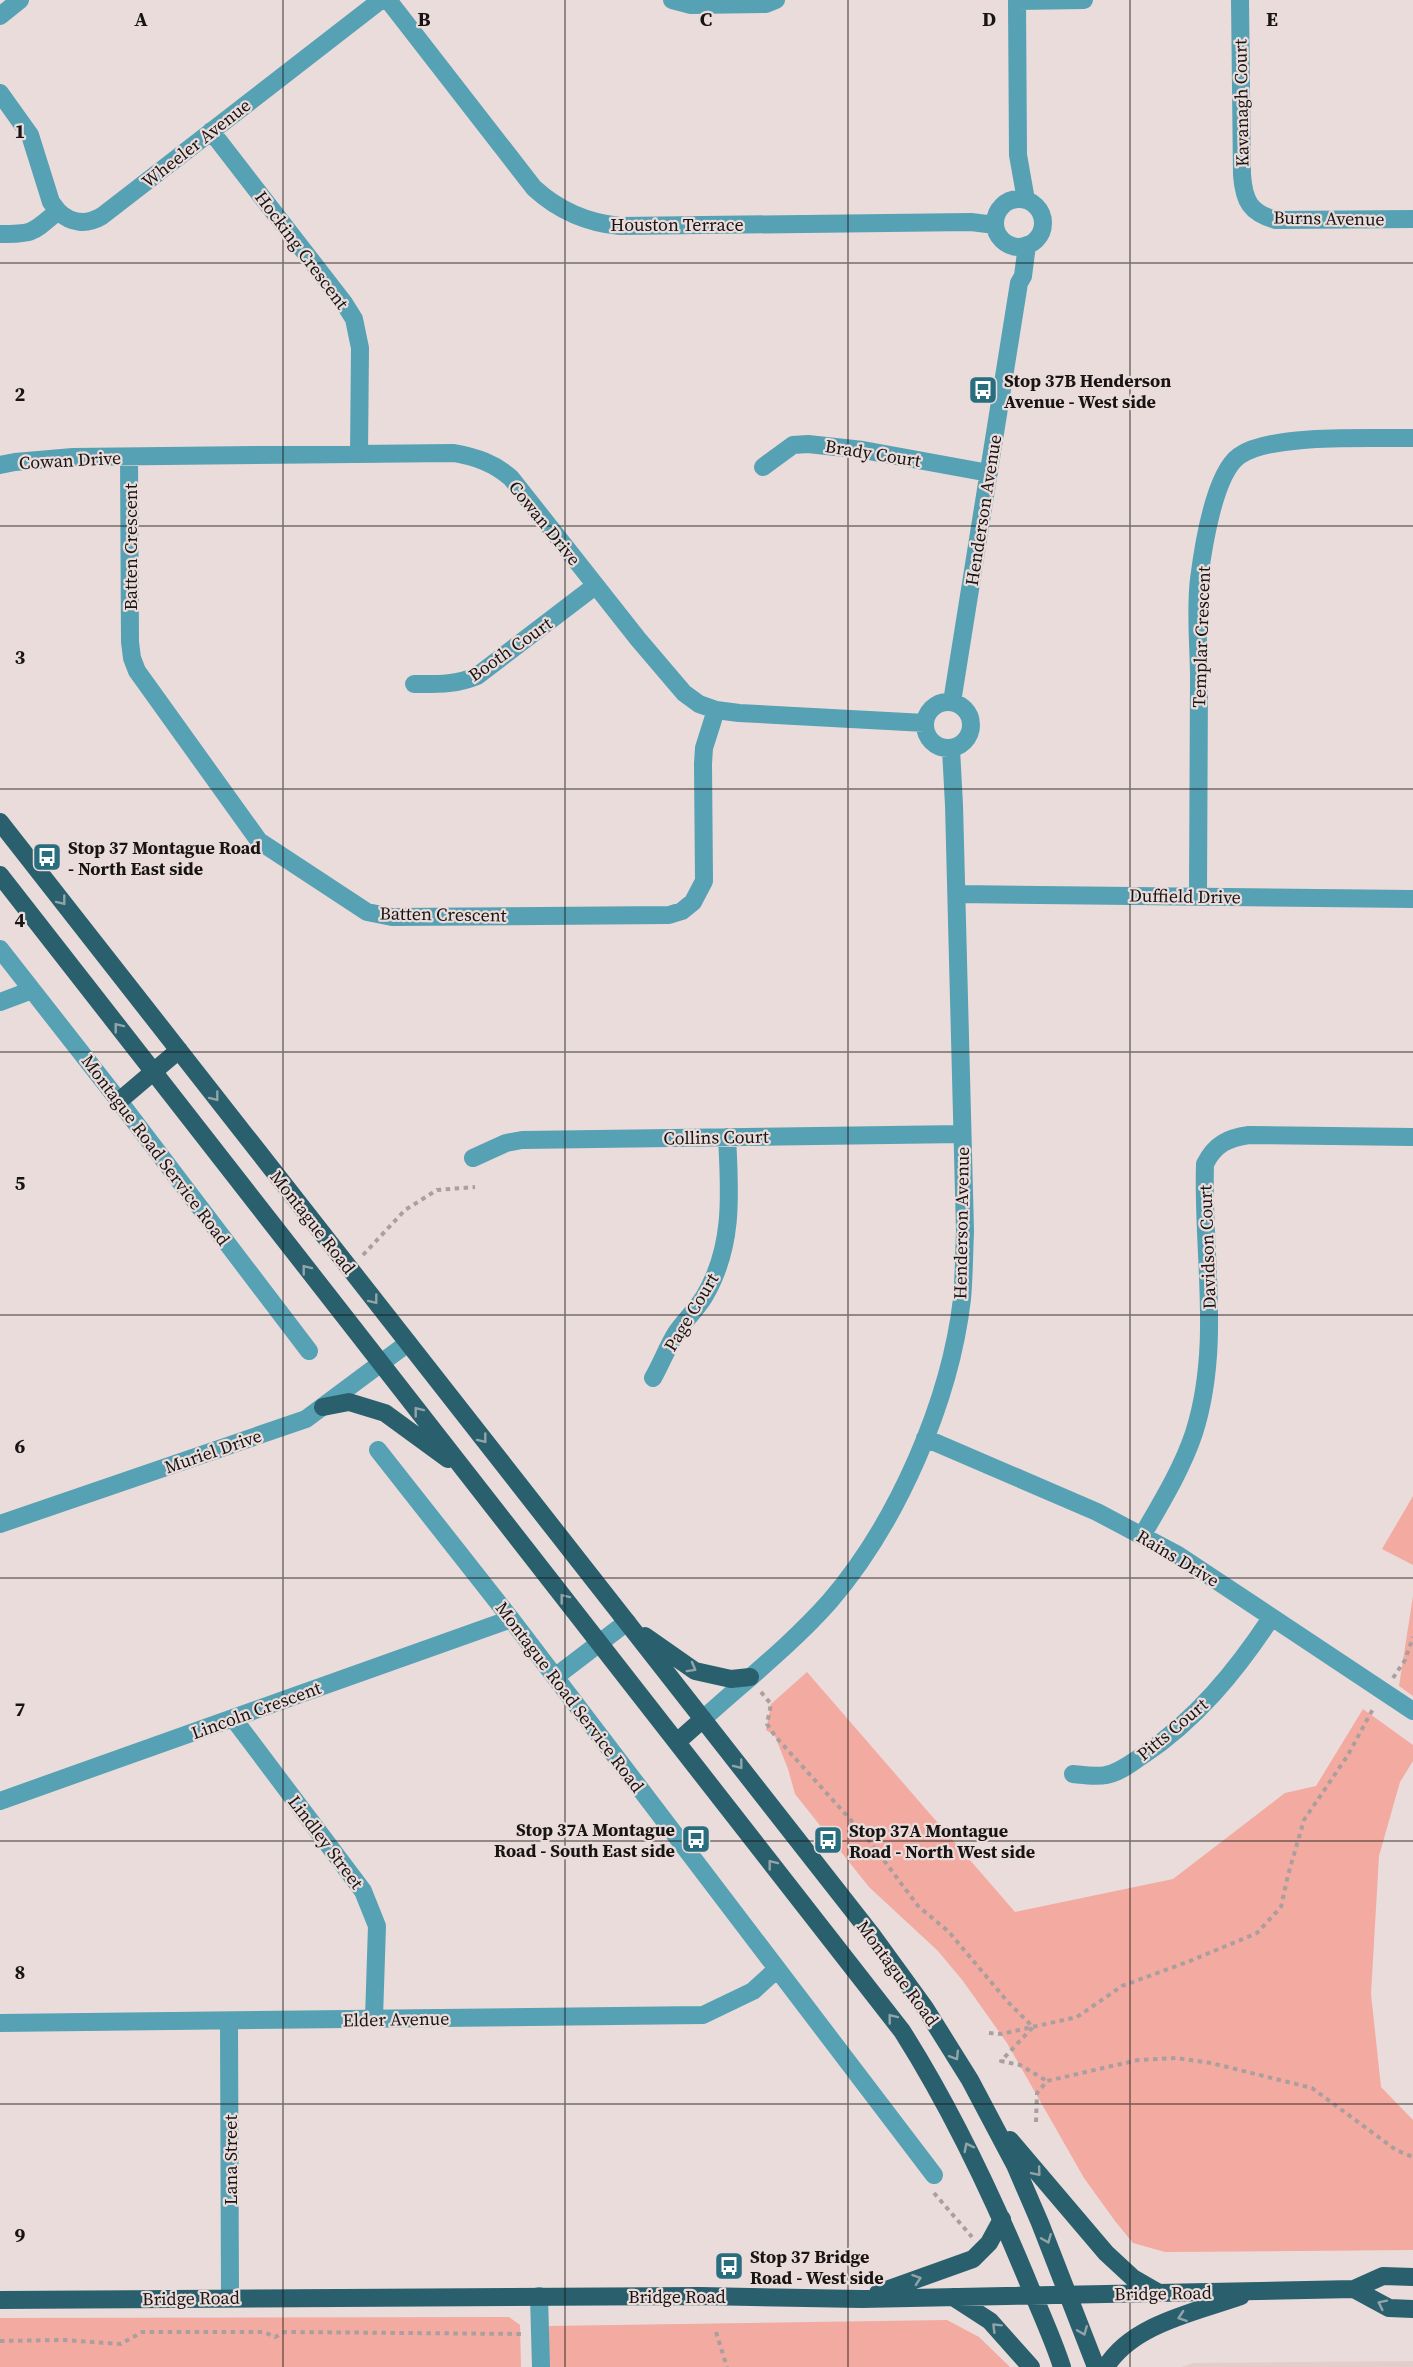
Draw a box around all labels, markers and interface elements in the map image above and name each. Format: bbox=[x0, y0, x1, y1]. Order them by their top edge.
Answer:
text: A bbox=[134, 5, 148, 33]
text: B bbox=[417, 5, 431, 33]
text: C bbox=[700, 5, 712, 33]
text: D bbox=[982, 5, 996, 33]
text: E bbox=[1266, 5, 1278, 33]
street label: Kavanagh Court bbox=[1227, 39, 1255, 167]
street label: Wheeler Avenue bbox=[136, 93, 256, 193]
text: 1 bbox=[15, 117, 25, 145]
street label: Hocking Crescent bbox=[249, 186, 355, 314]
street label: Burns Avenue bbox=[1273, 205, 1385, 231]
street label: Houston Terrace bbox=[610, 212, 744, 237]
place label: Stop 37B Henderson Avenue - West side bbox=[1004, 368, 1171, 414]
bus stop icon: Stop 37B Henderson Avenue - West side bbox=[967, 374, 999, 406]
text: 2 bbox=[15, 380, 26, 408]
street label: Brady Court bbox=[823, 433, 923, 473]
street label: Henderson Avenue bbox=[959, 433, 1007, 587]
street label: Cowan Drive bbox=[18, 445, 122, 475]
street label: Cowan Drive bbox=[503, 475, 587, 571]
street label: Batten Crescent bbox=[118, 483, 143, 611]
street label: Templar Crescent bbox=[1186, 566, 1216, 708]
street label: Booth Court bbox=[463, 611, 557, 687]
text: 3 bbox=[15, 643, 26, 671]
place label: Stop 37 Montague Road - North East side bbox=[68, 835, 261, 881]
bus stop icon: Stop 37 Montague Road - North East side bbox=[31, 841, 63, 873]
street label: Duffield Drive bbox=[1129, 883, 1241, 909]
one-way arrow bbox=[55, 894, 66, 905]
street label: Batten Crescent bbox=[379, 900, 507, 928]
text: 4 bbox=[15, 906, 26, 934]
one-way arrow bbox=[114, 1022, 125, 1033]
street label: Montague Road Service Road bbox=[76, 1049, 236, 1251]
one-way arrow bbox=[208, 1090, 219, 1101]
street label: Collins Court bbox=[663, 1124, 769, 1150]
street label: Henderson Avenue bbox=[947, 1146, 975, 1300]
street label: Montague Road bbox=[265, 1165, 361, 1279]
text: 5 bbox=[15, 1169, 26, 1197]
street label: Davidson Court bbox=[1192, 1184, 1222, 1310]
one-way arrow bbox=[303, 1265, 314, 1276]
street label: Page Court bbox=[658, 1268, 724, 1356]
one-way arrow bbox=[367, 1293, 378, 1304]
one-way arrow bbox=[415, 1407, 426, 1418]
street label: Muriel Drive bbox=[161, 1423, 265, 1479]
text: 6 bbox=[15, 1432, 26, 1460]
one-way arrow bbox=[476, 1432, 487, 1443]
street label: Rains Drive bbox=[1132, 1523, 1224, 1593]
one-way arrow bbox=[561, 1594, 572, 1605]
street label: Montague Road Service Road bbox=[490, 1596, 650, 1798]
one-way arrow bbox=[686, 1661, 696, 1672]
street label: Lincoln Crescent bbox=[188, 1675, 324, 1745]
street label: Pitts Court bbox=[1131, 1692, 1213, 1766]
text: 7 bbox=[15, 1695, 26, 1723]
one-way arrow bbox=[731, 1758, 742, 1769]
street label: Lindley Street bbox=[282, 1790, 370, 1894]
place label: Stop 37A Montague Road - South East side bbox=[494, 1817, 675, 1863]
place label: Stop 37A Montague Road - North West side bbox=[849, 1818, 1035, 1864]
bus stop icon: Stop 37A Montague Road - South East side bbox=[680, 1823, 712, 1855]
bus stop icon: Stop 37A Montague Road - North West side bbox=[812, 1824, 844, 1856]
one-way arrow bbox=[769, 1860, 780, 1871]
street label: Montague Road bbox=[851, 1915, 945, 2031]
text: 8 bbox=[15, 1958, 25, 1986]
street label: Elder Avenue bbox=[343, 2006, 449, 2032]
one-way arrow bbox=[888, 2014, 899, 2025]
one-way arrow bbox=[947, 2050, 959, 2060]
street label: Lana Street bbox=[218, 2115, 243, 2205]
one-way arrow bbox=[964, 2143, 976, 2154]
one-way arrow bbox=[1030, 2165, 1041, 2176]
text: 9 bbox=[15, 2221, 26, 2249]
one-way arrow bbox=[1040, 2233, 1052, 2244]
place label: Stop 37 Bridge Road - West side bbox=[750, 2244, 884, 2290]
bus stop icon: Stop 37 Bridge Road - West side bbox=[713, 2250, 745, 2282]
one-way arrow bbox=[912, 2274, 922, 2287]
street label: Bridge Road bbox=[1114, 2280, 1212, 2306]
street label: Bridge Road bbox=[628, 2284, 726, 2309]
street label: Bridge Road bbox=[142, 2285, 240, 2311]
one-way arrow bbox=[1378, 2299, 1389, 2311]
one-way arrow bbox=[1177, 2310, 1188, 2323]
one-way arrow bbox=[992, 2324, 1003, 2334]
one-way arrow bbox=[1076, 2324, 1088, 2335]

